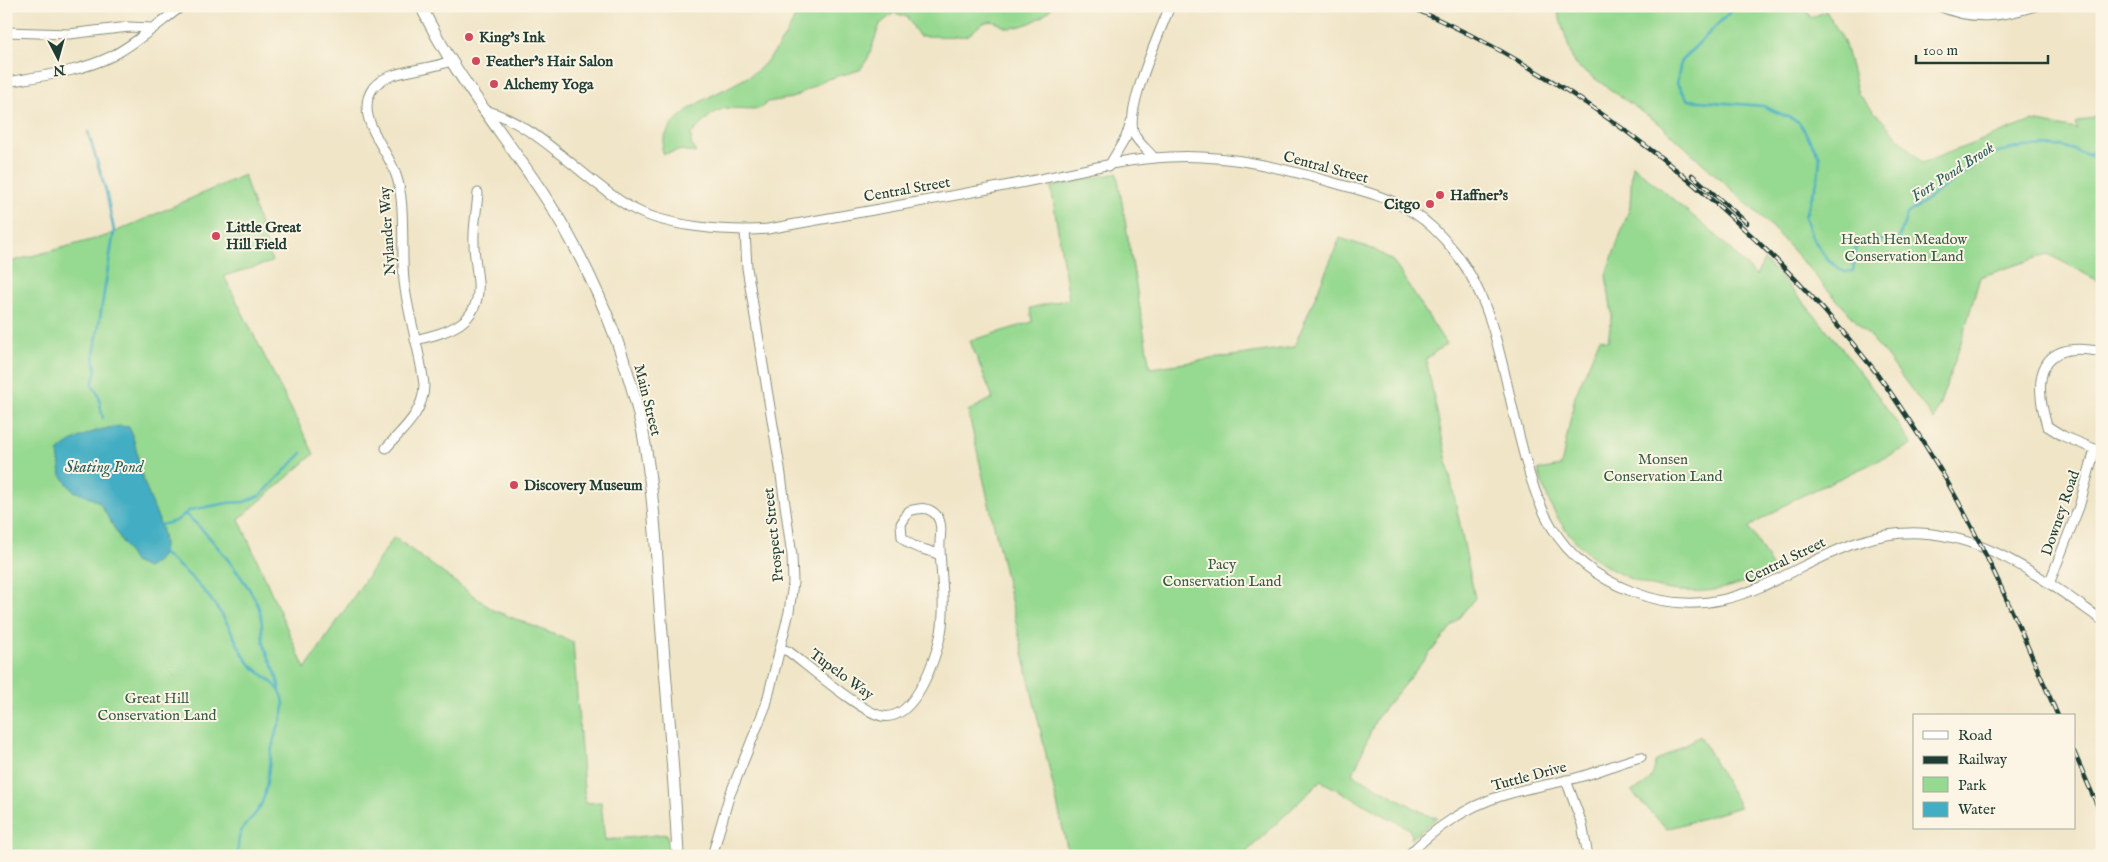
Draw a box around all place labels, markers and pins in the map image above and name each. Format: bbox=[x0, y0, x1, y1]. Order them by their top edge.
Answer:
place label: King's Ink bbox=[479, 28, 546, 47]
marker: King's Ink bbox=[463, 31, 475, 43]
place label: Feather's Hair Salon bbox=[486, 52, 613, 71]
marker: Feather's Hair Salon bbox=[470, 55, 482, 67]
place label: Alchemy Yoga bbox=[503, 75, 594, 94]
marker: Alchemy Yoga bbox=[488, 78, 500, 90]
place label: Haffner's bbox=[1450, 186, 1509, 205]
marker: Haffner's bbox=[1434, 189, 1446, 201]
place label: Citgo bbox=[1384, 195, 1420, 214]
marker: Citgo bbox=[1424, 198, 1436, 210]
place label: Little Great Hill Field bbox=[226, 218, 302, 254]
marker: Little Great Hill Field bbox=[210, 230, 222, 242]
place label: Discovery Museum bbox=[524, 476, 643, 495]
marker: Discovery Museum bbox=[508, 479, 520, 491]

